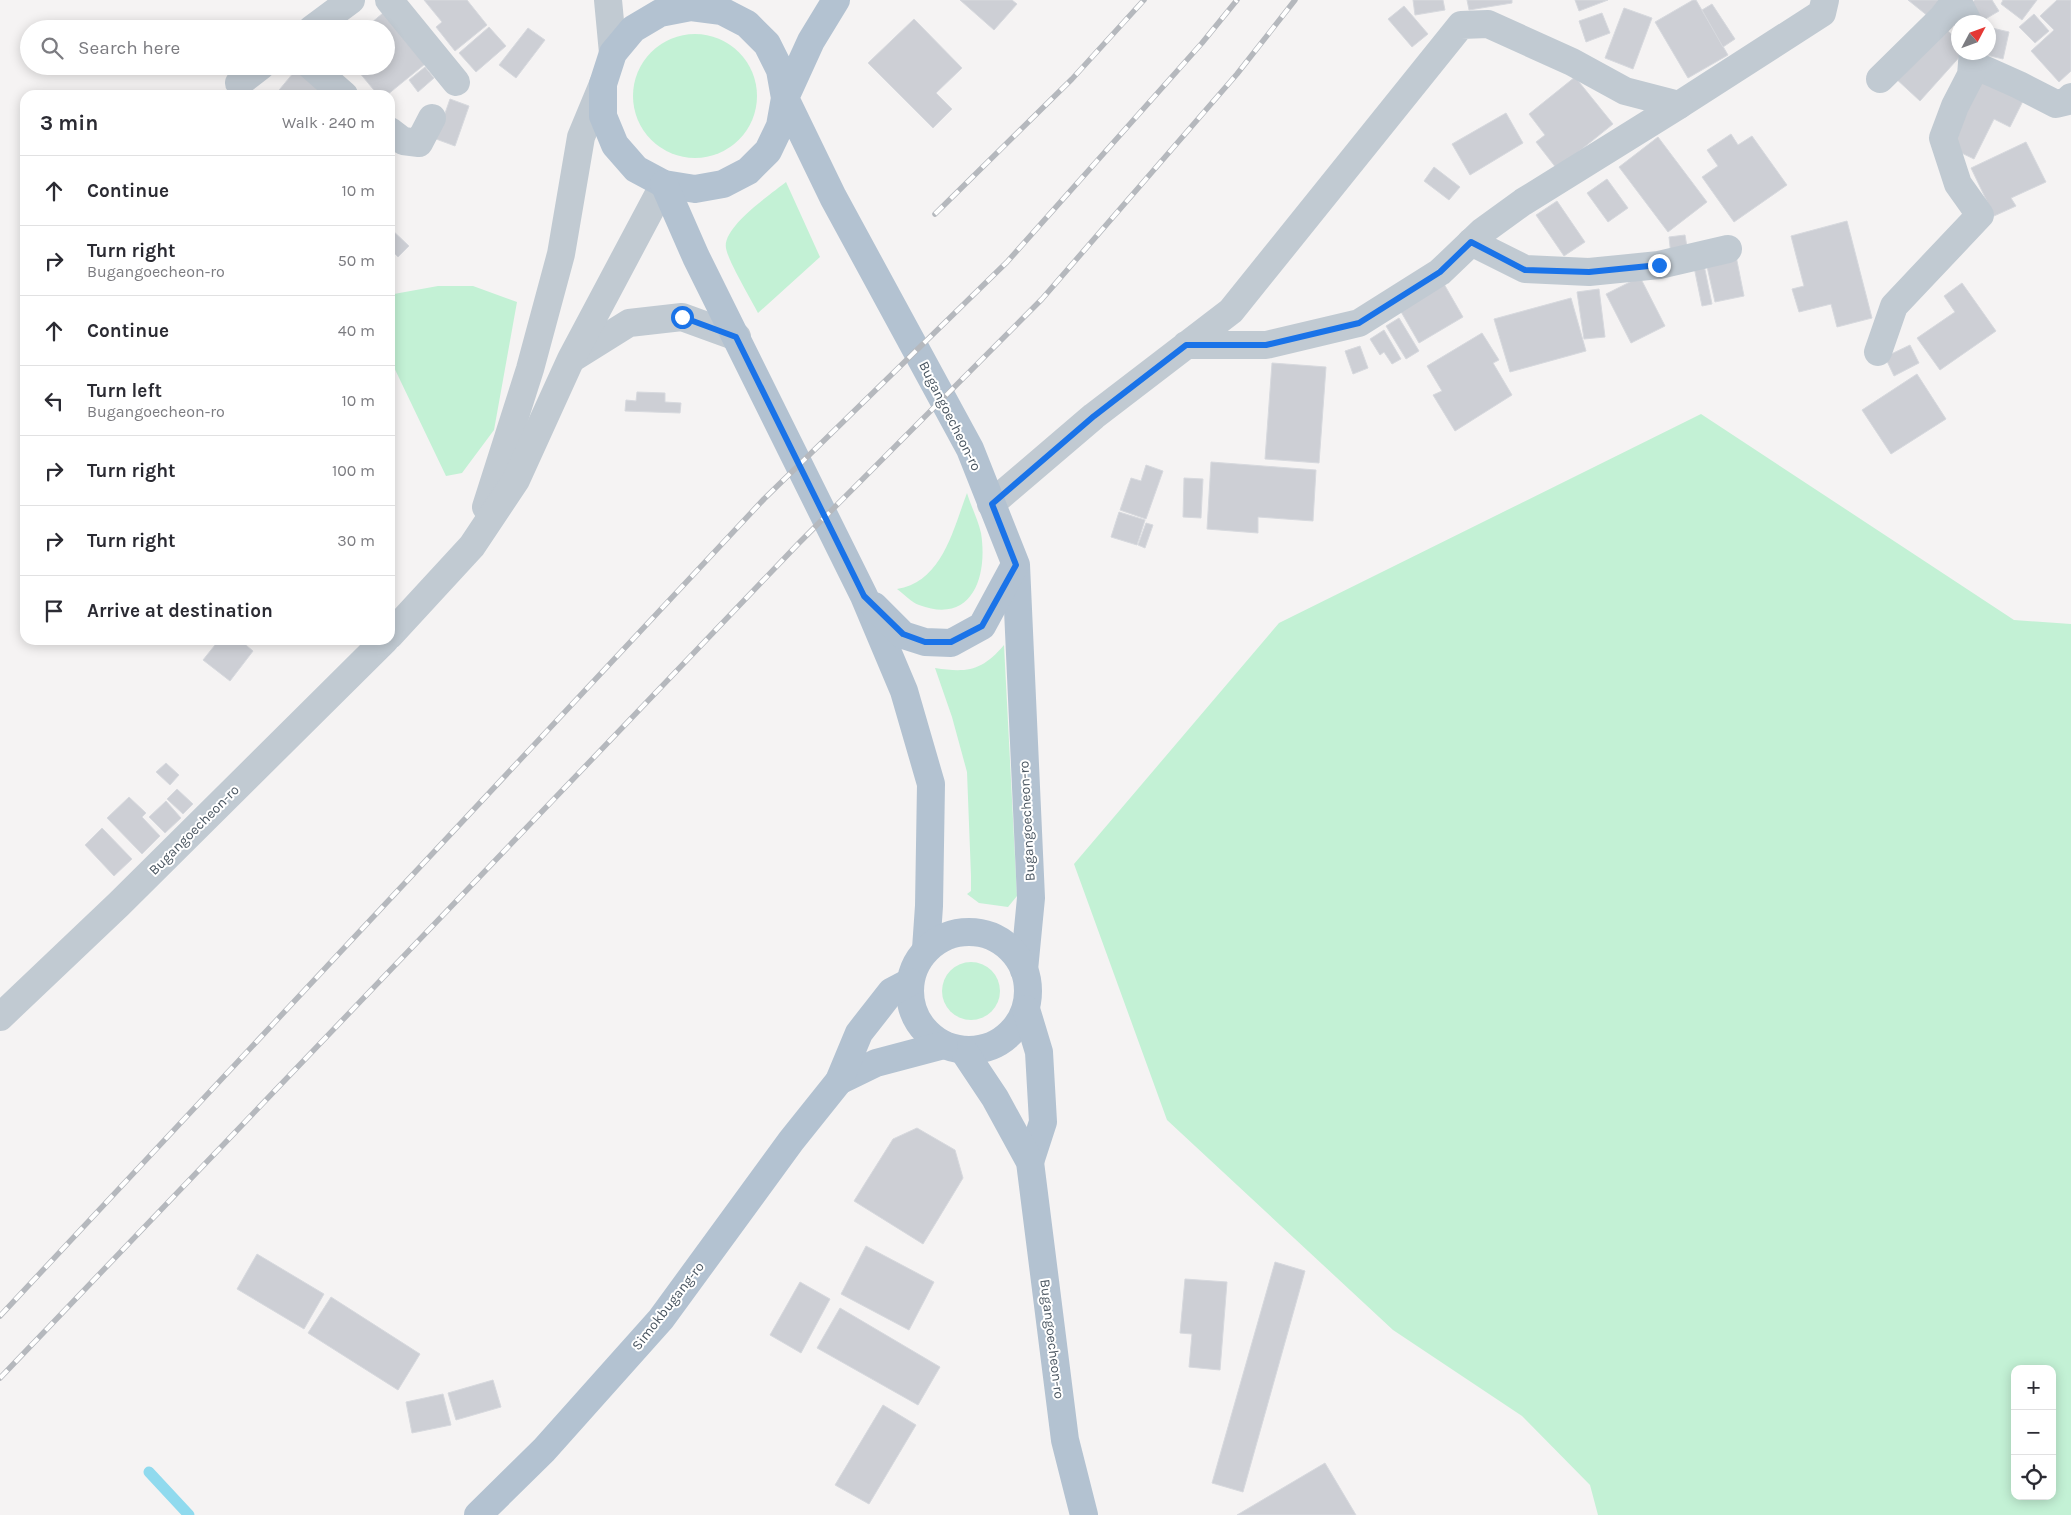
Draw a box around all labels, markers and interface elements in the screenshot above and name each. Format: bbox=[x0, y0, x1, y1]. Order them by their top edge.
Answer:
north arrow bbox=[1951, 15, 1996, 60]
search box bbox=[20, 20, 395, 75]
icon: search bbox=[38, 34, 66, 62]
text: Search here bbox=[78, 37, 180, 59]
text: 3 min bbox=[40, 111, 98, 135]
text: Walk · 240 m bbox=[282, 113, 375, 132]
icon: ahead bbox=[40, 177, 68, 205]
text: Continue bbox=[87, 180, 169, 202]
text: 10 m bbox=[341, 181, 375, 200]
text: Turn right bbox=[87, 240, 176, 262]
icon: right bbox=[40, 247, 68, 275]
text: 50 m bbox=[338, 251, 375, 270]
route end bbox=[1648, 254, 1671, 277]
text: Bugangoecheon-ro bbox=[87, 262, 225, 281]
route start bbox=[671, 306, 694, 329]
icon: ahead bbox=[40, 317, 68, 345]
text: Continue bbox=[87, 320, 169, 342]
text: 40 m bbox=[338, 321, 375, 340]
street label: Bugangoecheon-ro bbox=[915, 358, 985, 474]
text: Turn left bbox=[87, 380, 162, 402]
icon: left bbox=[40, 387, 68, 415]
text: 10 m bbox=[341, 391, 375, 410]
text: Bugangoecheon-ro bbox=[87, 402, 225, 421]
icon: right bbox=[40, 457, 68, 485]
text: Turn right bbox=[87, 460, 176, 482]
text: 100 m bbox=[332, 461, 375, 480]
icon: right bbox=[40, 527, 68, 555]
text: Turn right bbox=[87, 530, 176, 552]
text: 30 m bbox=[337, 531, 375, 550]
icon: arrive bbox=[40, 597, 68, 625]
text: Arrive at destination bbox=[87, 600, 273, 622]
street label: Bugangoecheon-ro bbox=[1015, 760, 1039, 882]
street label: Bugangoecheon-ro bbox=[145, 781, 243, 879]
street label: Simokbugang-ro bbox=[628, 1258, 708, 1354]
street label: Bugangoecheon-ro bbox=[1036, 1278, 1068, 1400]
map controls bbox=[2011, 1365, 2056, 1500]
button: + bbox=[2011, 1365, 2056, 1410]
button: − bbox=[2011, 1410, 2056, 1455]
button: locate bbox=[2011, 1455, 2056, 1500]

